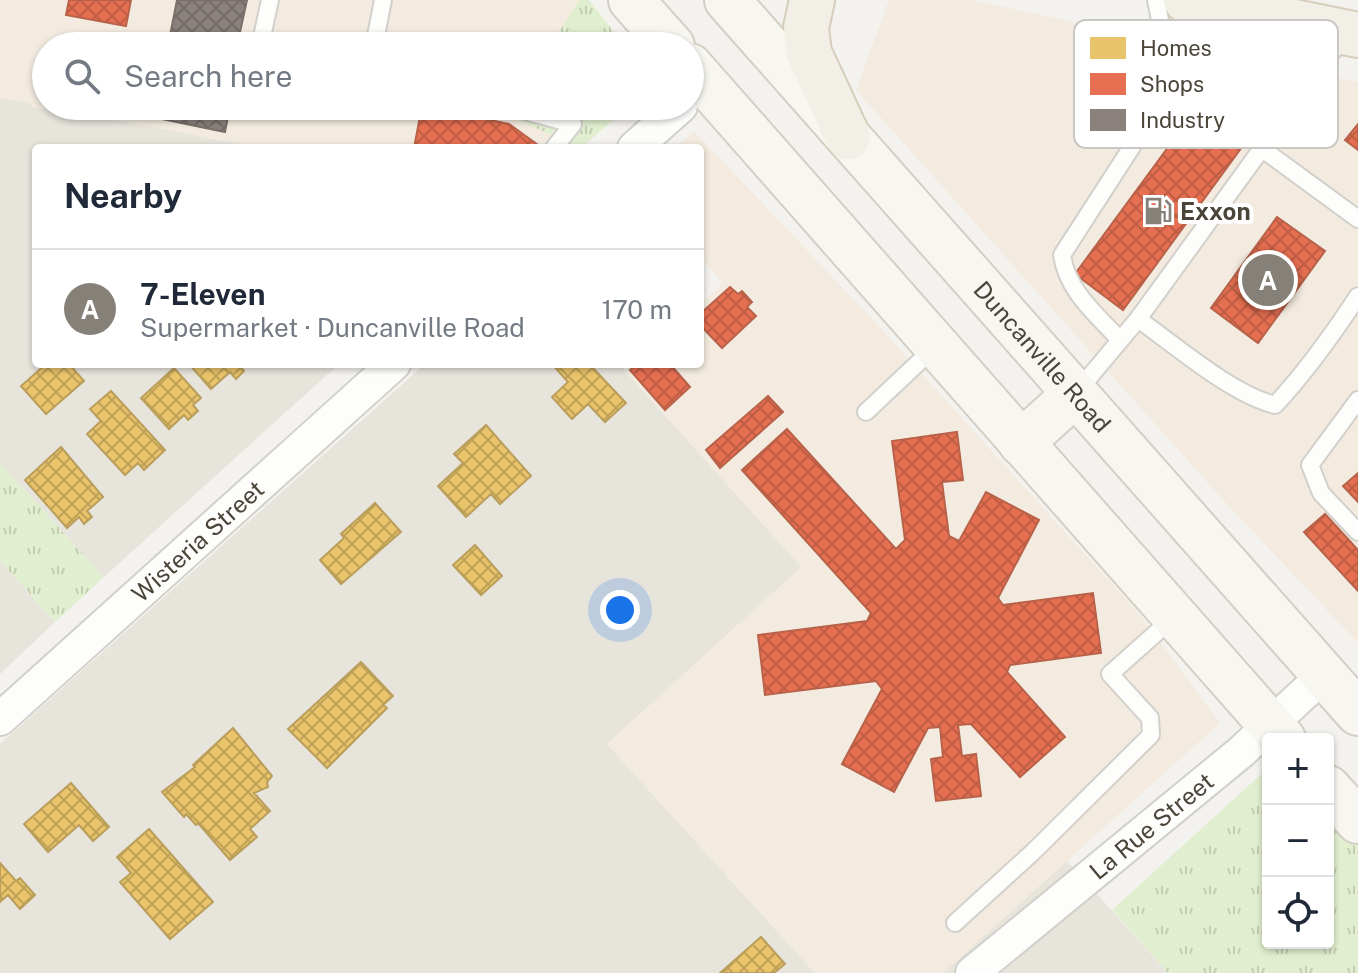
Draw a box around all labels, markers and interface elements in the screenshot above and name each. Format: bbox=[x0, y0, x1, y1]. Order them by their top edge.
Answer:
legend bbox=[1074, 20, 1338, 148]
search box bbox=[32, 32, 704, 120]
text: Homes bbox=[1140, 35, 1212, 61]
icon: search bbox=[60, 54, 104, 98]
text: Search here bbox=[124, 58, 292, 94]
text: Shops bbox=[1140, 71, 1204, 97]
text: Industry bbox=[1140, 107, 1225, 133]
text: Nearby bbox=[64, 176, 182, 216]
fuel station icon: Exxon bbox=[1143, 196, 1173, 226]
place label: Exxon bbox=[1180, 197, 1251, 225]
pin: A bbox=[1242, 250, 1294, 310]
street label: Duncanville Road bbox=[968, 275, 1117, 438]
text: 7-Eleven bbox=[140, 276, 265, 312]
text: A bbox=[81, 294, 99, 325]
text: 170 m bbox=[602, 294, 672, 325]
text: Supermarket · Duncanville Road bbox=[140, 312, 525, 343]
street label: Wisteria Street bbox=[126, 474, 269, 608]
your location bbox=[600, 590, 640, 630]
map controls bbox=[1262, 733, 1334, 949]
button: + bbox=[1262, 733, 1334, 805]
street label: La Rue Street bbox=[1084, 767, 1219, 885]
button: − bbox=[1262, 805, 1334, 877]
button: locate bbox=[1262, 877, 1334, 949]

